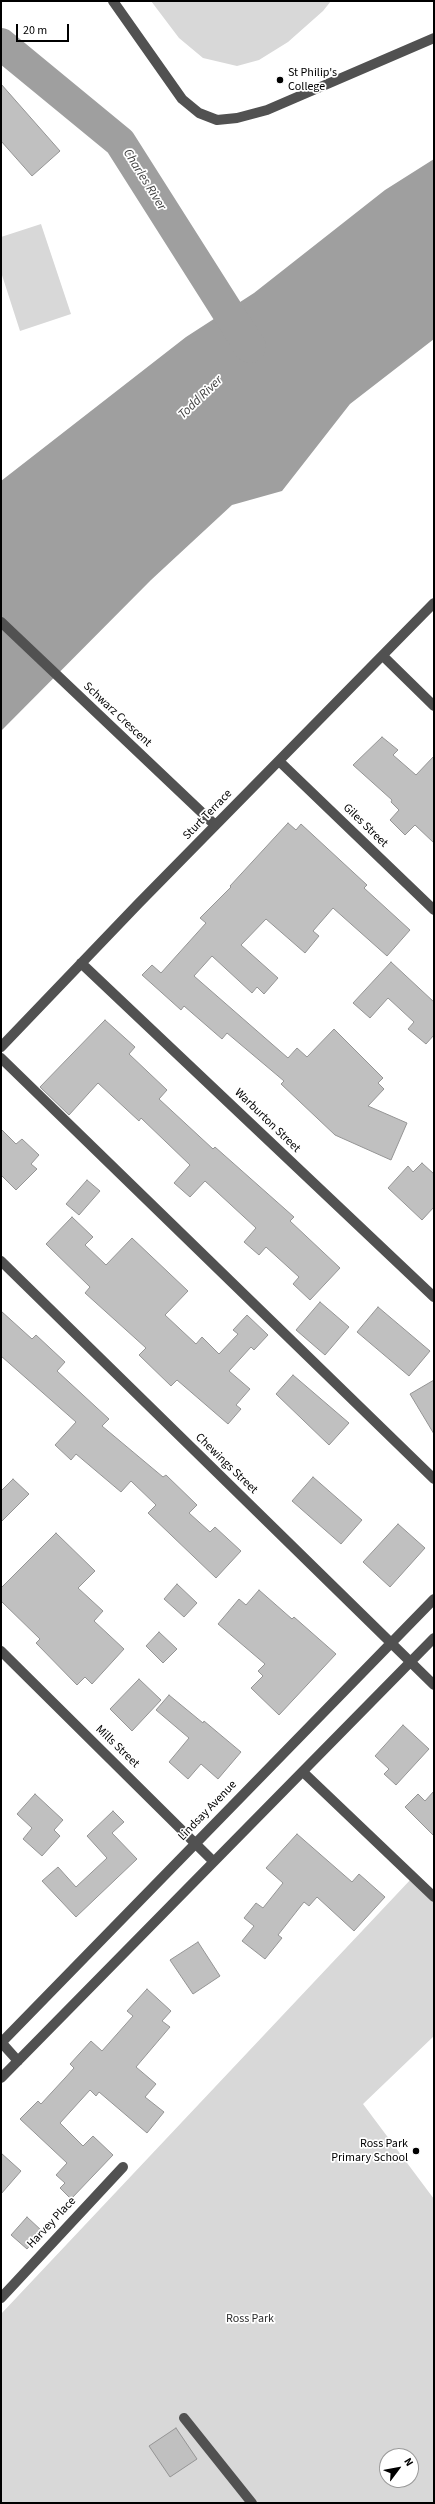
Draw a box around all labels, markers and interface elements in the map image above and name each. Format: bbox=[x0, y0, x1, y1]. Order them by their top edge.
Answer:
scale bar bbox=[18, 16, 71, 42]
text: 20 m bbox=[23, 22, 47, 39]
place label: St Philip's College bbox=[288, 66, 337, 94]
marker: St Philip's College bbox=[275, 75, 285, 85]
water label: Charles River bbox=[119, 146, 169, 214]
water label: Todd River bbox=[176, 373, 226, 423]
street label: Schwarz Crescent bbox=[80, 680, 154, 750]
street label: Sturt Terrace bbox=[181, 787, 235, 843]
street label: Giles Street bbox=[340, 801, 390, 851]
street label: Warburton Street bbox=[231, 1086, 303, 1156]
street label: Chewings Street bbox=[192, 1431, 260, 1497]
street label: Mills Street bbox=[92, 1723, 142, 1771]
street label: Lindsay Avenue bbox=[176, 1778, 240, 1844]
place label: Ross Park Primary School bbox=[331, 2137, 408, 2165]
marker: Ross Park Primary School bbox=[411, 2146, 421, 2156]
street label: Harvey Place bbox=[25, 2194, 79, 2252]
park label: Ross Park bbox=[226, 2312, 274, 2326]
north arrow bbox=[379, 2448, 419, 2488]
text: N bbox=[400, 2455, 417, 2469]

